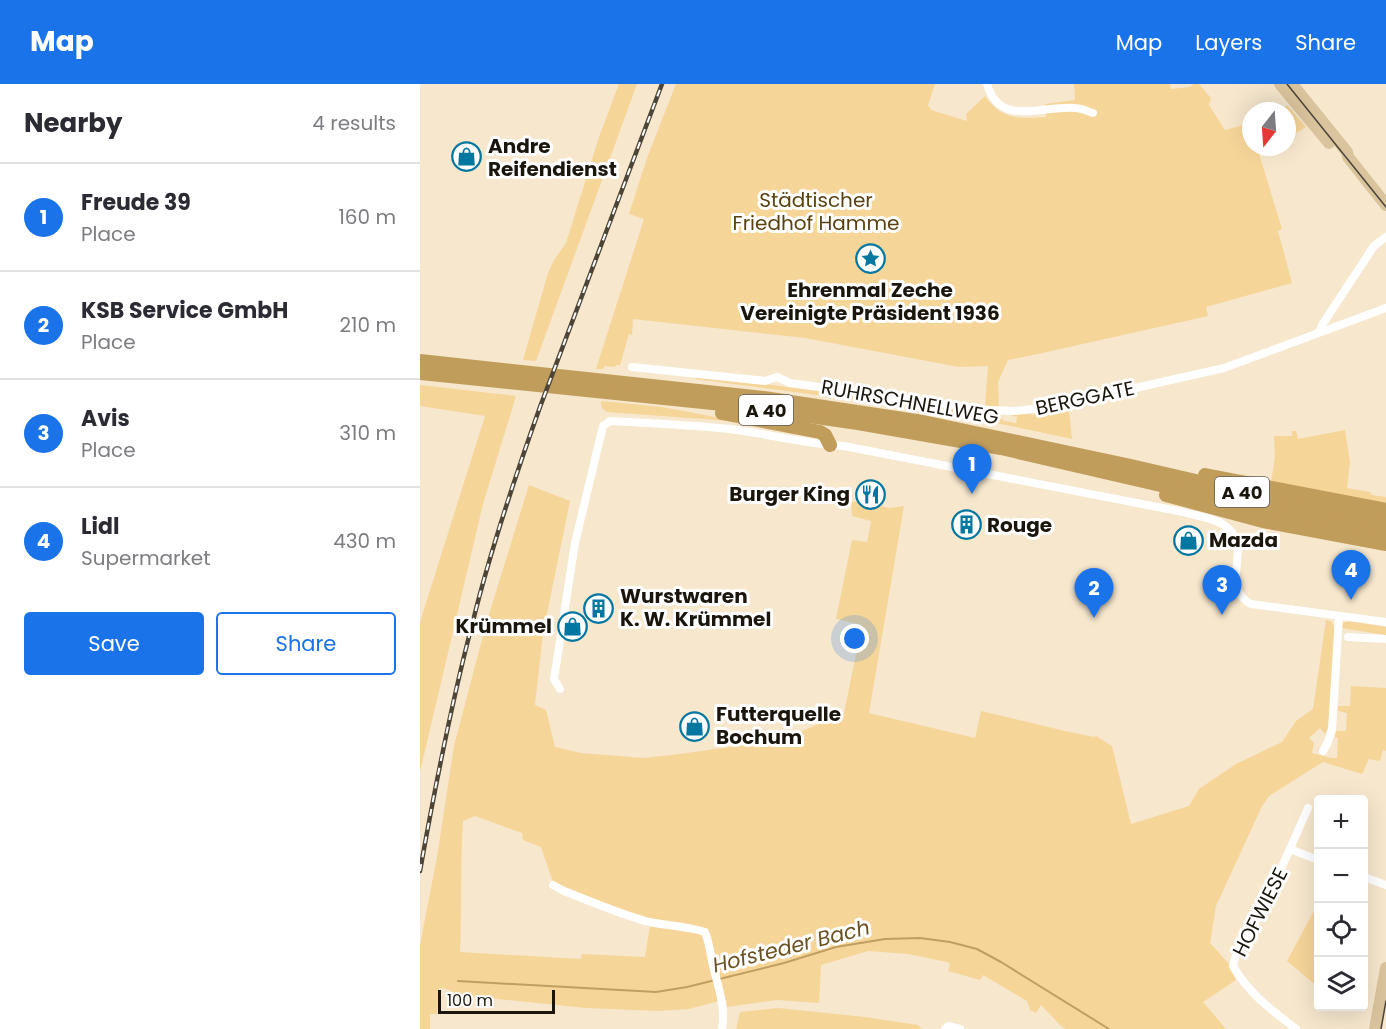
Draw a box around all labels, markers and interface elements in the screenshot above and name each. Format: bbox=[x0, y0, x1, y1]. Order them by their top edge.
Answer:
text: Map bbox=[30, 22, 94, 61]
text: Map bbox=[1116, 28, 1162, 57]
text: Layers bbox=[1195, 28, 1262, 57]
text: Share bbox=[1295, 28, 1356, 57]
north arrow bbox=[1242, 102, 1296, 156]
text: Nearby bbox=[24, 105, 122, 141]
text: 4 results bbox=[312, 109, 396, 137]
place label: Andre Reifendienst bbox=[488, 132, 617, 183]
shop icon: Andre Reifendienst bbox=[451, 141, 483, 173]
park label: Städtischer Friedhof Hamme bbox=[733, 186, 899, 237]
text: Freude 39 bbox=[81, 187, 191, 218]
text: 1 bbox=[40, 203, 47, 231]
text: 160 m bbox=[338, 203, 396, 231]
text: Place bbox=[81, 220, 136, 248]
place icon: Ehrenmal Zeche Vereinigte Präsident 1936 bbox=[854, 243, 886, 275]
place label: Ehrenmal Zeche Vereinigte Präsident 1936 bbox=[740, 276, 1000, 327]
text: KSB Service GmbH bbox=[81, 295, 288, 326]
text: 2 bbox=[38, 311, 49, 339]
text: 210 m bbox=[340, 311, 396, 339]
text: Place bbox=[81, 328, 136, 356]
street label: RUHRSCHNELLWEG bbox=[819, 373, 1001, 431]
street label: BERGGATE bbox=[1033, 374, 1137, 422]
road number: A 40 bbox=[739, 395, 793, 425]
text: Avis bbox=[81, 403, 130, 434]
text: 3 bbox=[37, 419, 50, 447]
text: 310 m bbox=[339, 419, 396, 447]
text: Place bbox=[81, 436, 136, 464]
pin: 1 bbox=[952, 444, 992, 494]
road number: A 40 bbox=[1215, 477, 1269, 507]
restaurant icon: Burger King bbox=[855, 478, 887, 510]
place label: Burger King bbox=[729, 480, 850, 508]
building icon: Rouge bbox=[950, 509, 982, 541]
text: Lidl bbox=[81, 511, 119, 542]
place label: Rouge bbox=[987, 511, 1052, 539]
shop icon: Mazda bbox=[1172, 524, 1204, 556]
place label: Mazda bbox=[1209, 526, 1278, 554]
text: 4 bbox=[37, 527, 50, 555]
text: 430 m bbox=[333, 527, 396, 555]
text: Supermarket bbox=[81, 544, 210, 572]
pin: 4 bbox=[1332, 550, 1370, 600]
pin: 3 bbox=[1202, 566, 1242, 615]
pin: 2 bbox=[1074, 568, 1114, 618]
place label: Wurstwaren K. W. Krümmel bbox=[620, 582, 771, 633]
building icon: Wurstwaren K. W. Krümmel bbox=[583, 592, 615, 624]
shop icon: Krümmel bbox=[557, 610, 589, 642]
button: Save bbox=[24, 612, 204, 675]
button: Share bbox=[216, 612, 396, 675]
place label: Krümmel bbox=[455, 612, 552, 640]
your location bbox=[840, 624, 869, 653]
place label: Futterquelle Bochum bbox=[716, 700, 841, 751]
shop icon: Futterquelle Bochum bbox=[679, 710, 711, 742]
map controls bbox=[1314, 795, 1368, 1011]
button: + bbox=[1314, 795, 1368, 849]
button: − bbox=[1314, 849, 1368, 903]
street label: HOFWIESE bbox=[1226, 863, 1294, 961]
button: locate bbox=[1314, 903, 1368, 957]
water label: Hofsteder Bach bbox=[709, 912, 873, 980]
button: layers bbox=[1314, 957, 1368, 1011]
scale bar bbox=[438, 987, 555, 1014]
text: 100 m bbox=[447, 989, 493, 1012]

